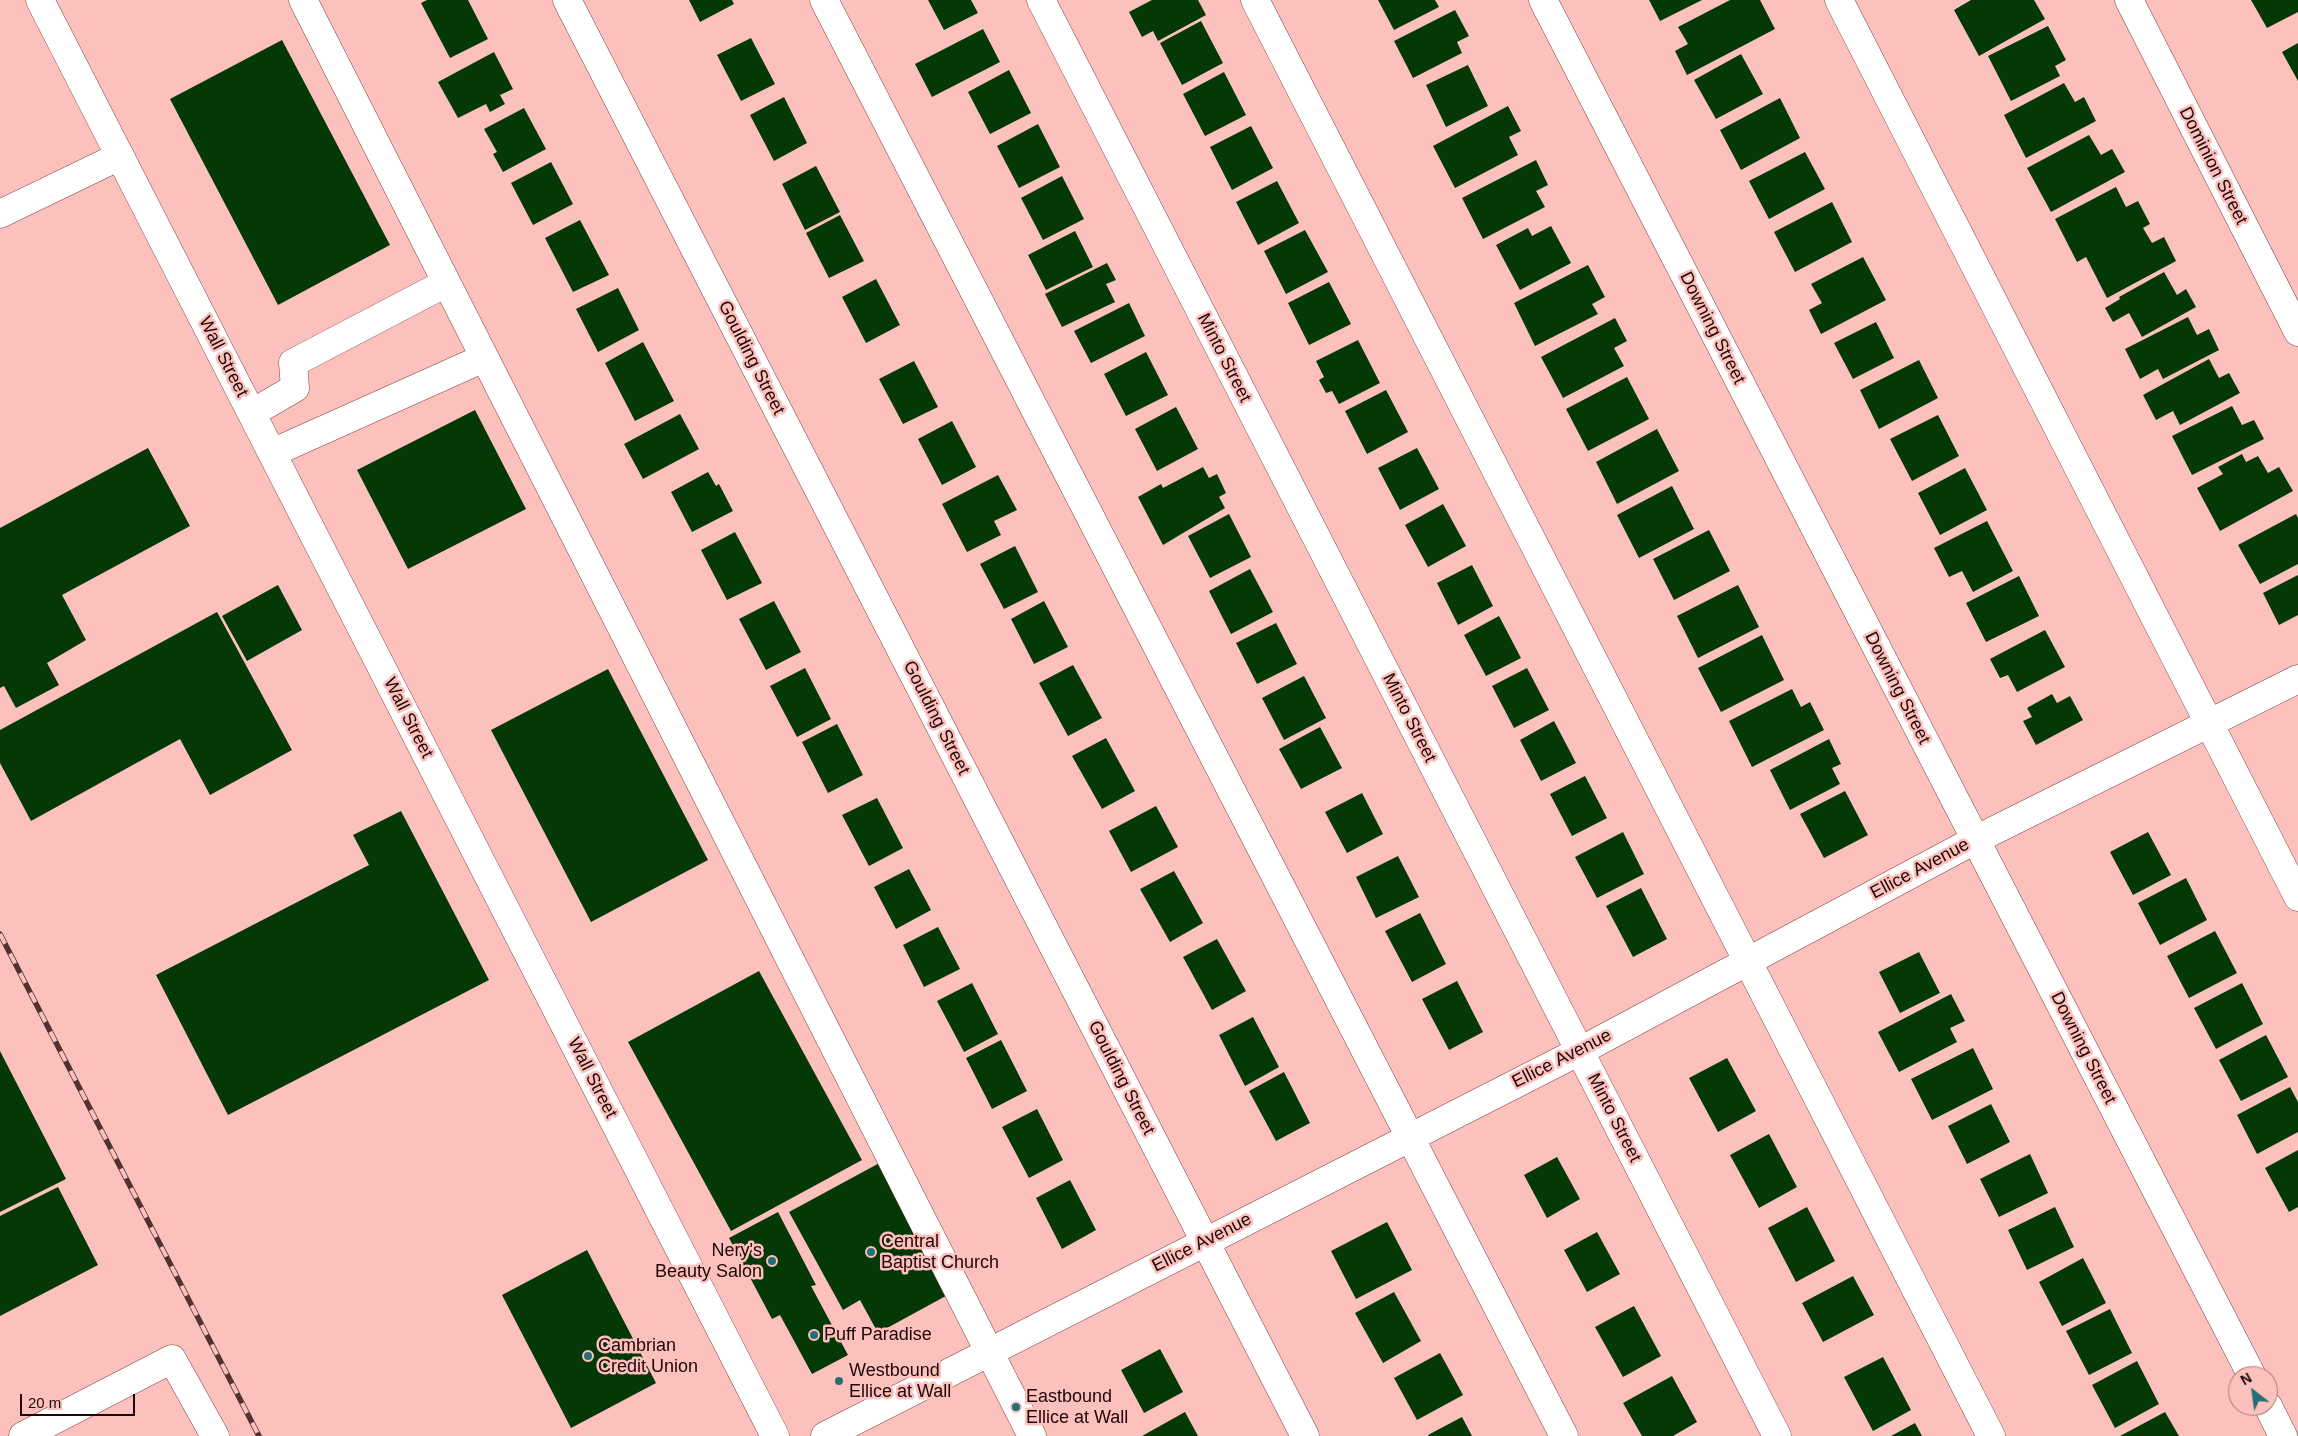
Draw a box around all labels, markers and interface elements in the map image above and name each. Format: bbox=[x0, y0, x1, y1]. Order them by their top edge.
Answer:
street label: Dominion Street bbox=[2174, 104, 2252, 228]
street label: Downing Street bbox=[1674, 268, 1750, 388]
street label: Goulding Street bbox=[713, 297, 789, 419]
street label: Minto Street bbox=[1192, 310, 1256, 406]
street label: Wall Street bbox=[194, 313, 252, 401]
street label: Downing Street bbox=[1859, 628, 1935, 748]
street label: Goulding Street bbox=[898, 657, 974, 779]
street label: Minto Street bbox=[1377, 670, 1441, 766]
street label: Wall Street bbox=[379, 674, 437, 762]
street label: Ellice Avenue bbox=[1867, 834, 1973, 904]
street label: Downing Street bbox=[2045, 988, 2121, 1108]
street label: Goulding Street bbox=[1083, 1017, 1159, 1139]
street label: Ellice Avenue bbox=[1509, 1025, 1615, 1093]
street label: Wall Street bbox=[563, 1034, 621, 1122]
street label: Minto Street bbox=[1582, 1070, 1646, 1166]
street label: Ellice Avenue bbox=[1149, 1209, 1255, 1277]
place label: Central Baptist Church bbox=[881, 1231, 999, 1274]
place label: Nery's Beauty Salon bbox=[655, 1240, 762, 1282]
marker: Central Baptist Church bbox=[865, 1246, 877, 1258]
marker: Nery's Beauty Salon bbox=[766, 1255, 778, 1267]
place label: Puff Paradise bbox=[824, 1324, 932, 1346]
marker: Puff Paradise bbox=[808, 1329, 820, 1341]
place label: Cambrian Credit Union bbox=[598, 1335, 698, 1378]
marker: Cambrian Credit Union bbox=[582, 1350, 594, 1362]
place label: Westbound Ellice at Wall bbox=[849, 1360, 951, 1402]
north arrow bbox=[2228, 1366, 2278, 1416]
text: N bbox=[2238, 1369, 2254, 1388]
marker: Westbound Ellice at Wall bbox=[833, 1375, 845, 1387]
scale bar bbox=[22, 1384, 138, 1416]
place label: Eastbound Ellice at Wall bbox=[1026, 1386, 1128, 1428]
text: 20 m bbox=[28, 1394, 61, 1411]
marker: Eastbound Ellice at Wall bbox=[1010, 1401, 1022, 1413]

